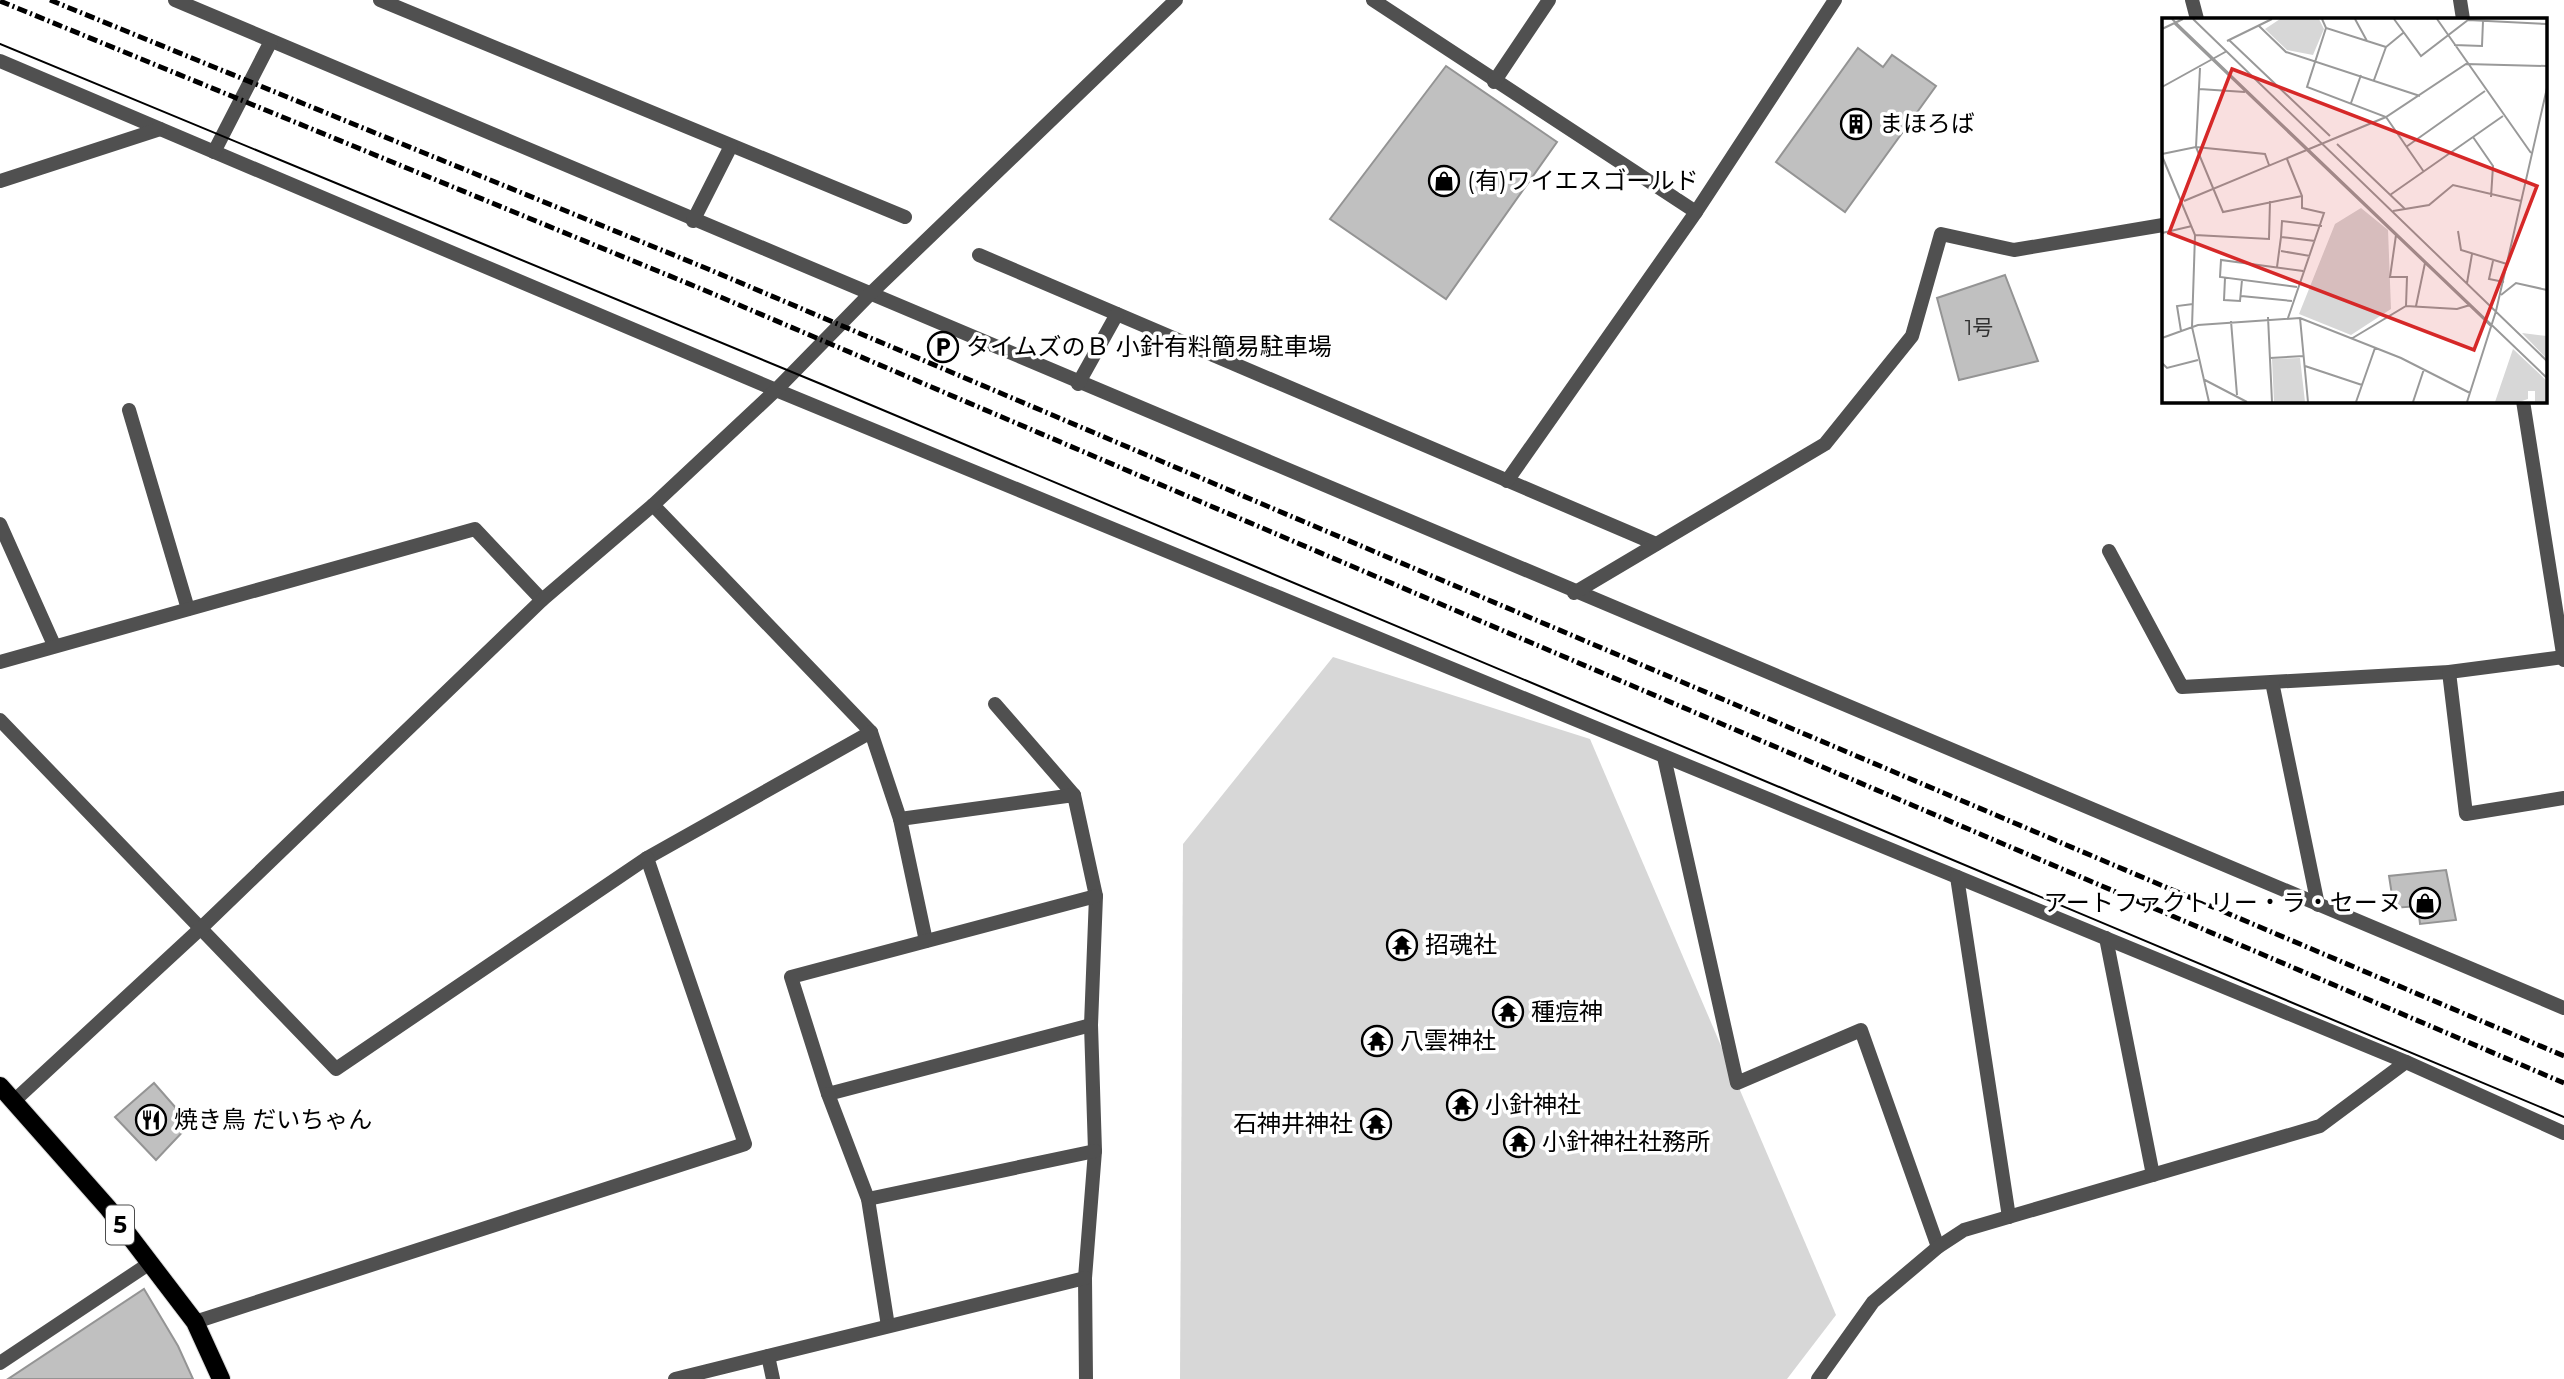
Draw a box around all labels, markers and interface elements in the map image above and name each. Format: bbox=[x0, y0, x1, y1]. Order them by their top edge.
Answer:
inset map bbox=[2162, 18, 2546, 402]
building icon: まほろば bbox=[1839, 107, 1873, 141]
place label: まほろば bbox=[1879, 109, 1975, 138]
shop icon: (有)ワイエスゴールド bbox=[1427, 164, 1461, 198]
place label: (有)ワイエスゴールド bbox=[1467, 166, 1699, 195]
house number: 1号 bbox=[1965, 315, 1993, 340]
parking icon: タイムズのＢ 小針有料簡易駐車場 bbox=[926, 330, 960, 364]
place label: タイムズのＢ 小針有料簡易駐車場 bbox=[966, 332, 1332, 361]
shop icon: アートファクトリー・ラ・セーヌ bbox=[2408, 886, 2442, 920]
place label: アートファクトリー・ラ・セーヌ bbox=[2043, 888, 2402, 917]
temple icon: 招魂社 bbox=[1385, 928, 1419, 962]
place label: 招魂社 bbox=[1425, 930, 1497, 959]
temple icon: 種痘神 bbox=[1491, 995, 1525, 1029]
place label: 種痘神 bbox=[1531, 997, 1603, 1026]
temple icon: 八雲神社 bbox=[1360, 1024, 1394, 1058]
place label: 八雲神社 bbox=[1400, 1026, 1496, 1055]
temple icon: 小針神社 bbox=[1445, 1088, 1479, 1122]
place label: 小針神社 bbox=[1485, 1090, 1581, 1119]
restaurant icon: 焼き鳥 だいちゃん bbox=[134, 1103, 168, 1137]
place label: 焼き鳥 だいちゃん bbox=[174, 1105, 372, 1134]
temple icon: 石神井神社 bbox=[1359, 1107, 1393, 1141]
place label: 石神井神社 bbox=[1233, 1109, 1353, 1138]
temple icon: 小針神社社務所 bbox=[1502, 1125, 1536, 1159]
place label: 小針神社社務所 bbox=[1542, 1127, 1710, 1156]
road number: 5 bbox=[106, 1206, 134, 1244]

